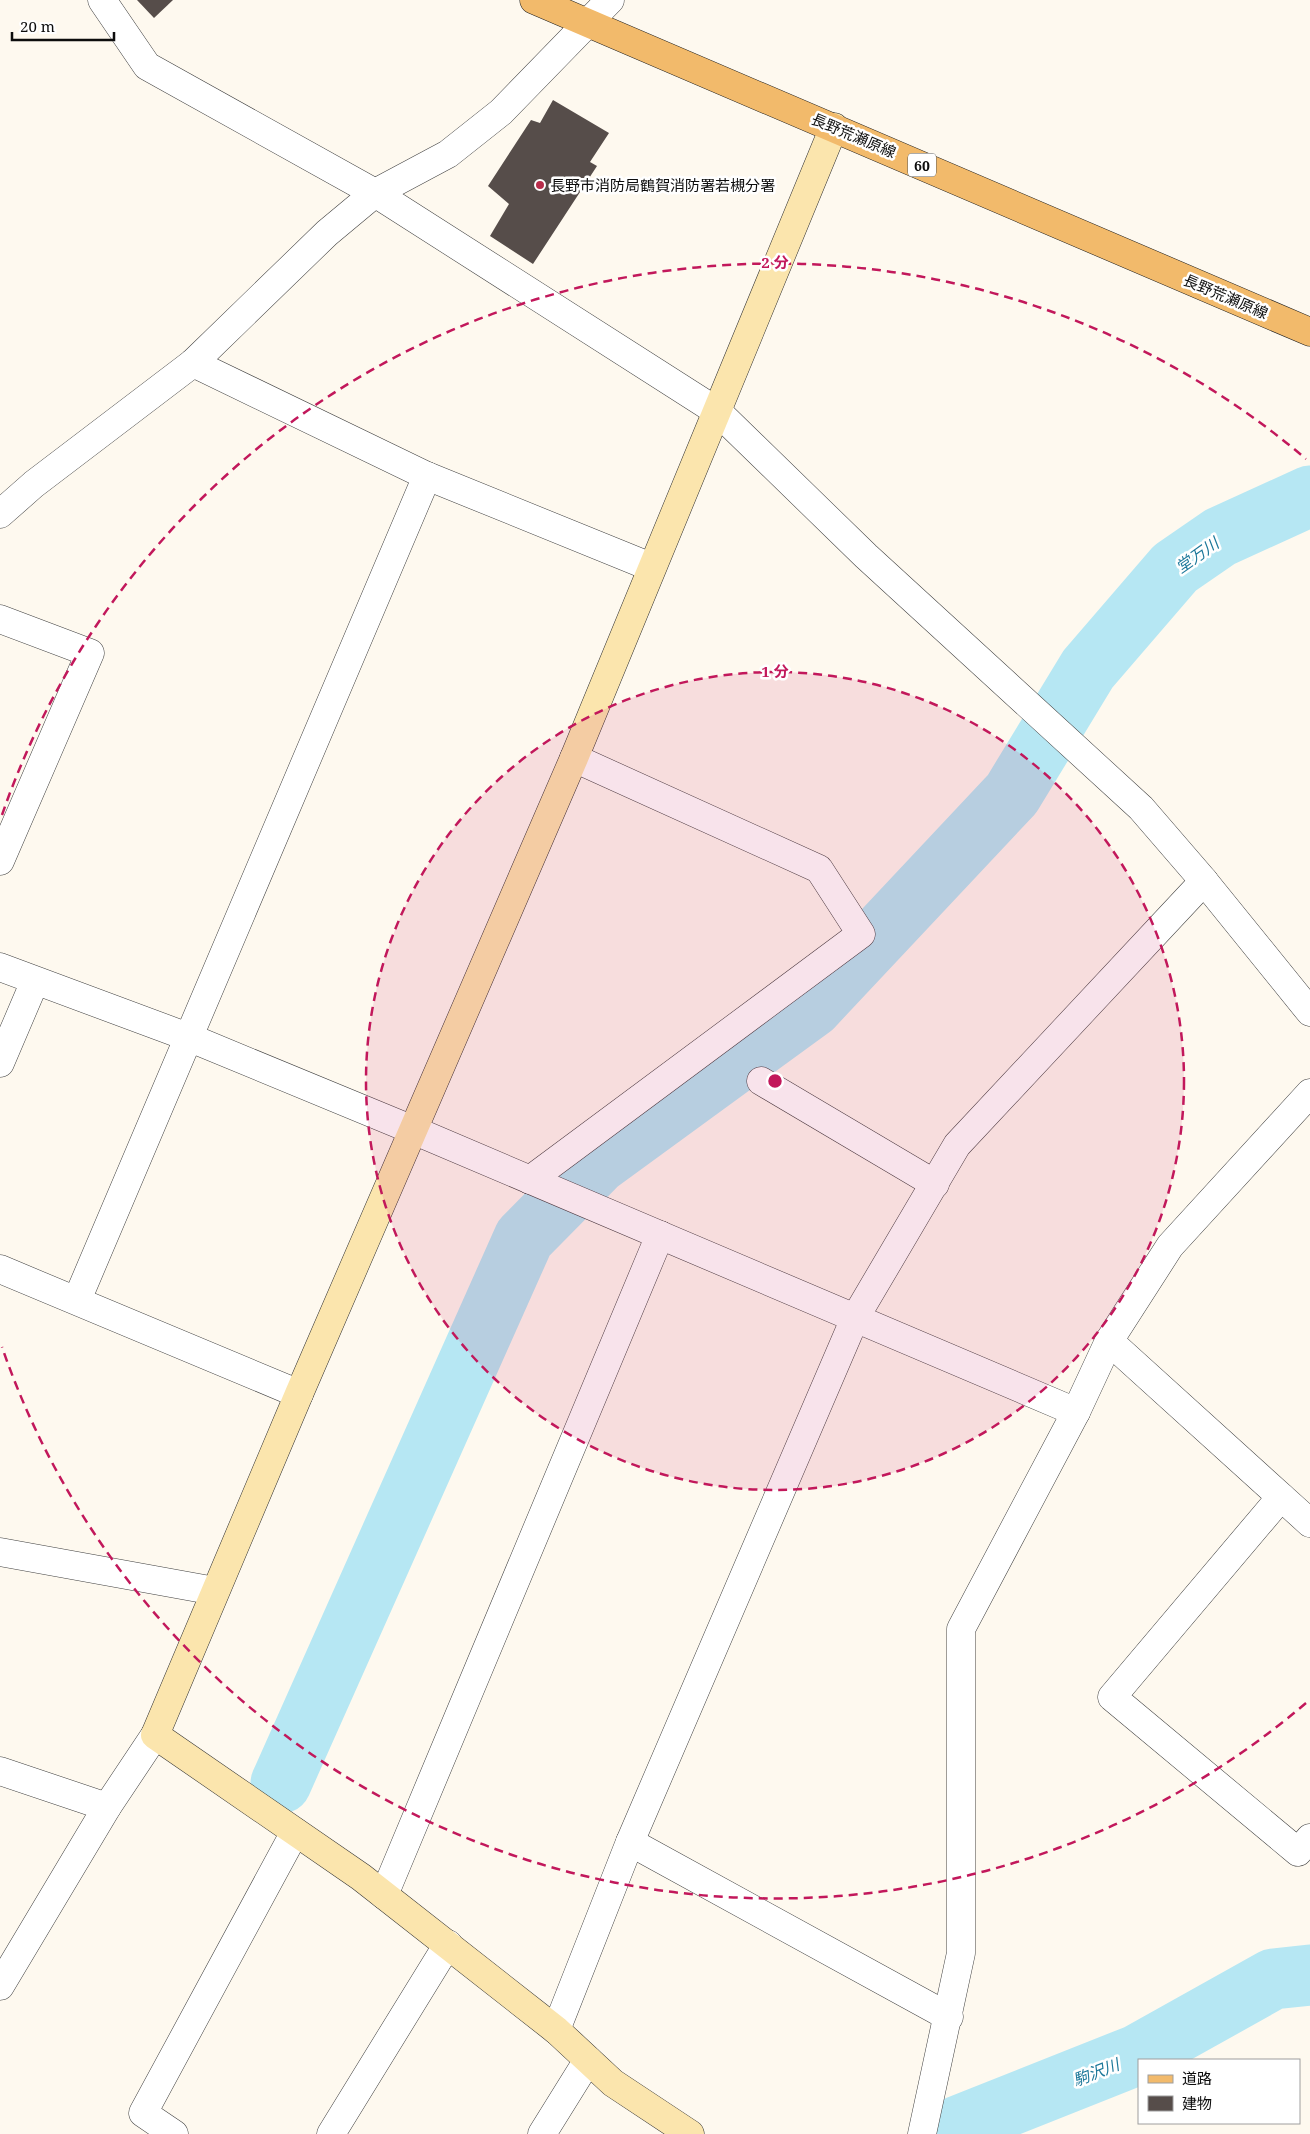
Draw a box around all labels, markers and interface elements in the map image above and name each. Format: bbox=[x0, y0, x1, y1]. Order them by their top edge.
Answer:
scale bar bbox=[12, 10, 115, 42]
text: 20 m bbox=[20, 16, 55, 36]
street label: 長野荒瀬原線 bbox=[809, 108, 899, 162]
road number: 60 bbox=[908, 154, 936, 176]
place label: 長野市消防局鶴賀消防署若槻分署 bbox=[550, 175, 775, 195]
marker: 長野市消防局鶴賀消防署若槻分署 bbox=[534, 179, 546, 191]
text: 2 分 bbox=[761, 252, 789, 272]
street label: 長野荒瀬原線 bbox=[1181, 269, 1271, 323]
water label: 堂万川 bbox=[1171, 531, 1225, 578]
text: 1 分 bbox=[761, 661, 789, 681]
centre of rings bbox=[766, 1072, 784, 1090]
water label: 駒沢川 bbox=[1070, 2052, 1124, 2091]
legend bbox=[1138, 2059, 1300, 2124]
text: 道路 bbox=[1182, 2068, 1212, 2088]
text: 建物 bbox=[1182, 2093, 1212, 2113]

